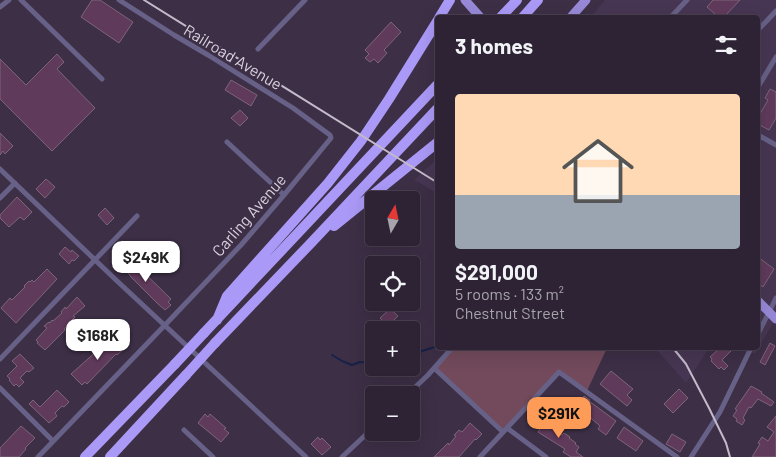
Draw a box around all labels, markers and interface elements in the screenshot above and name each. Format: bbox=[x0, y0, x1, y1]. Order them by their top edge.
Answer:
street label: Railroad Avenue bbox=[181, 20, 286, 93]
icon: filters bbox=[712, 31, 740, 59]
text: 3 homes bbox=[455, 33, 533, 58]
icon: home bbox=[553, 126, 643, 216]
street label: Carling Avenue bbox=[208, 170, 289, 260]
north arrow bbox=[365, 191, 420, 246]
map controls bbox=[365, 191, 420, 441]
pin: $249K bbox=[111, 240, 181, 283]
text: $249K bbox=[123, 247, 169, 266]
button: locate bbox=[365, 256, 420, 311]
text: $291,000 bbox=[455, 259, 538, 284]
text: 5 rooms · 133 m² bbox=[455, 284, 564, 303]
text: Chestnut Street bbox=[455, 303, 565, 322]
pin: $168K bbox=[63, 318, 133, 361]
button: + bbox=[365, 321, 420, 376]
text: $168K bbox=[77, 325, 119, 344]
button: − bbox=[365, 386, 420, 441]
pin: $291K bbox=[524, 396, 594, 439]
text: $291K bbox=[538, 403, 580, 422]

